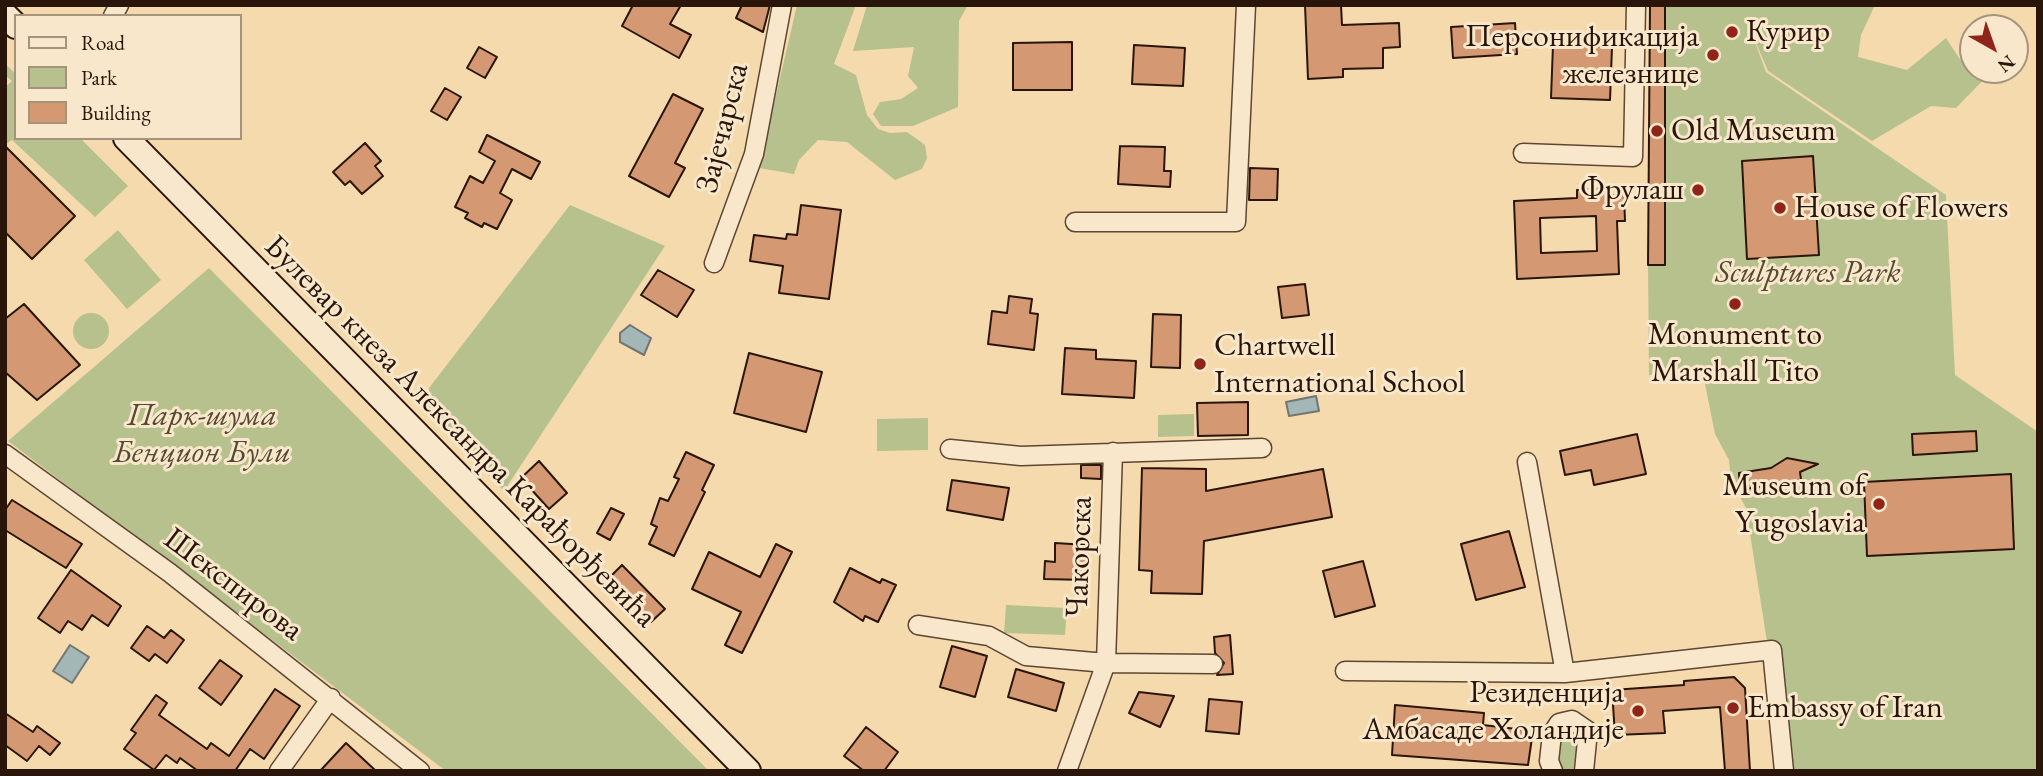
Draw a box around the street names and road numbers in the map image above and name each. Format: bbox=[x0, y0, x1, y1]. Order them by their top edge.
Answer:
street label: Зајечарска bbox=[688, 59, 758, 197]
street label: Булевар кнеза Александра Карађорђевића bbox=[256, 228, 664, 636]
street label: Чакорска bbox=[1059, 496, 1101, 618]
street label: Шекспирова bbox=[156, 520, 310, 650]

